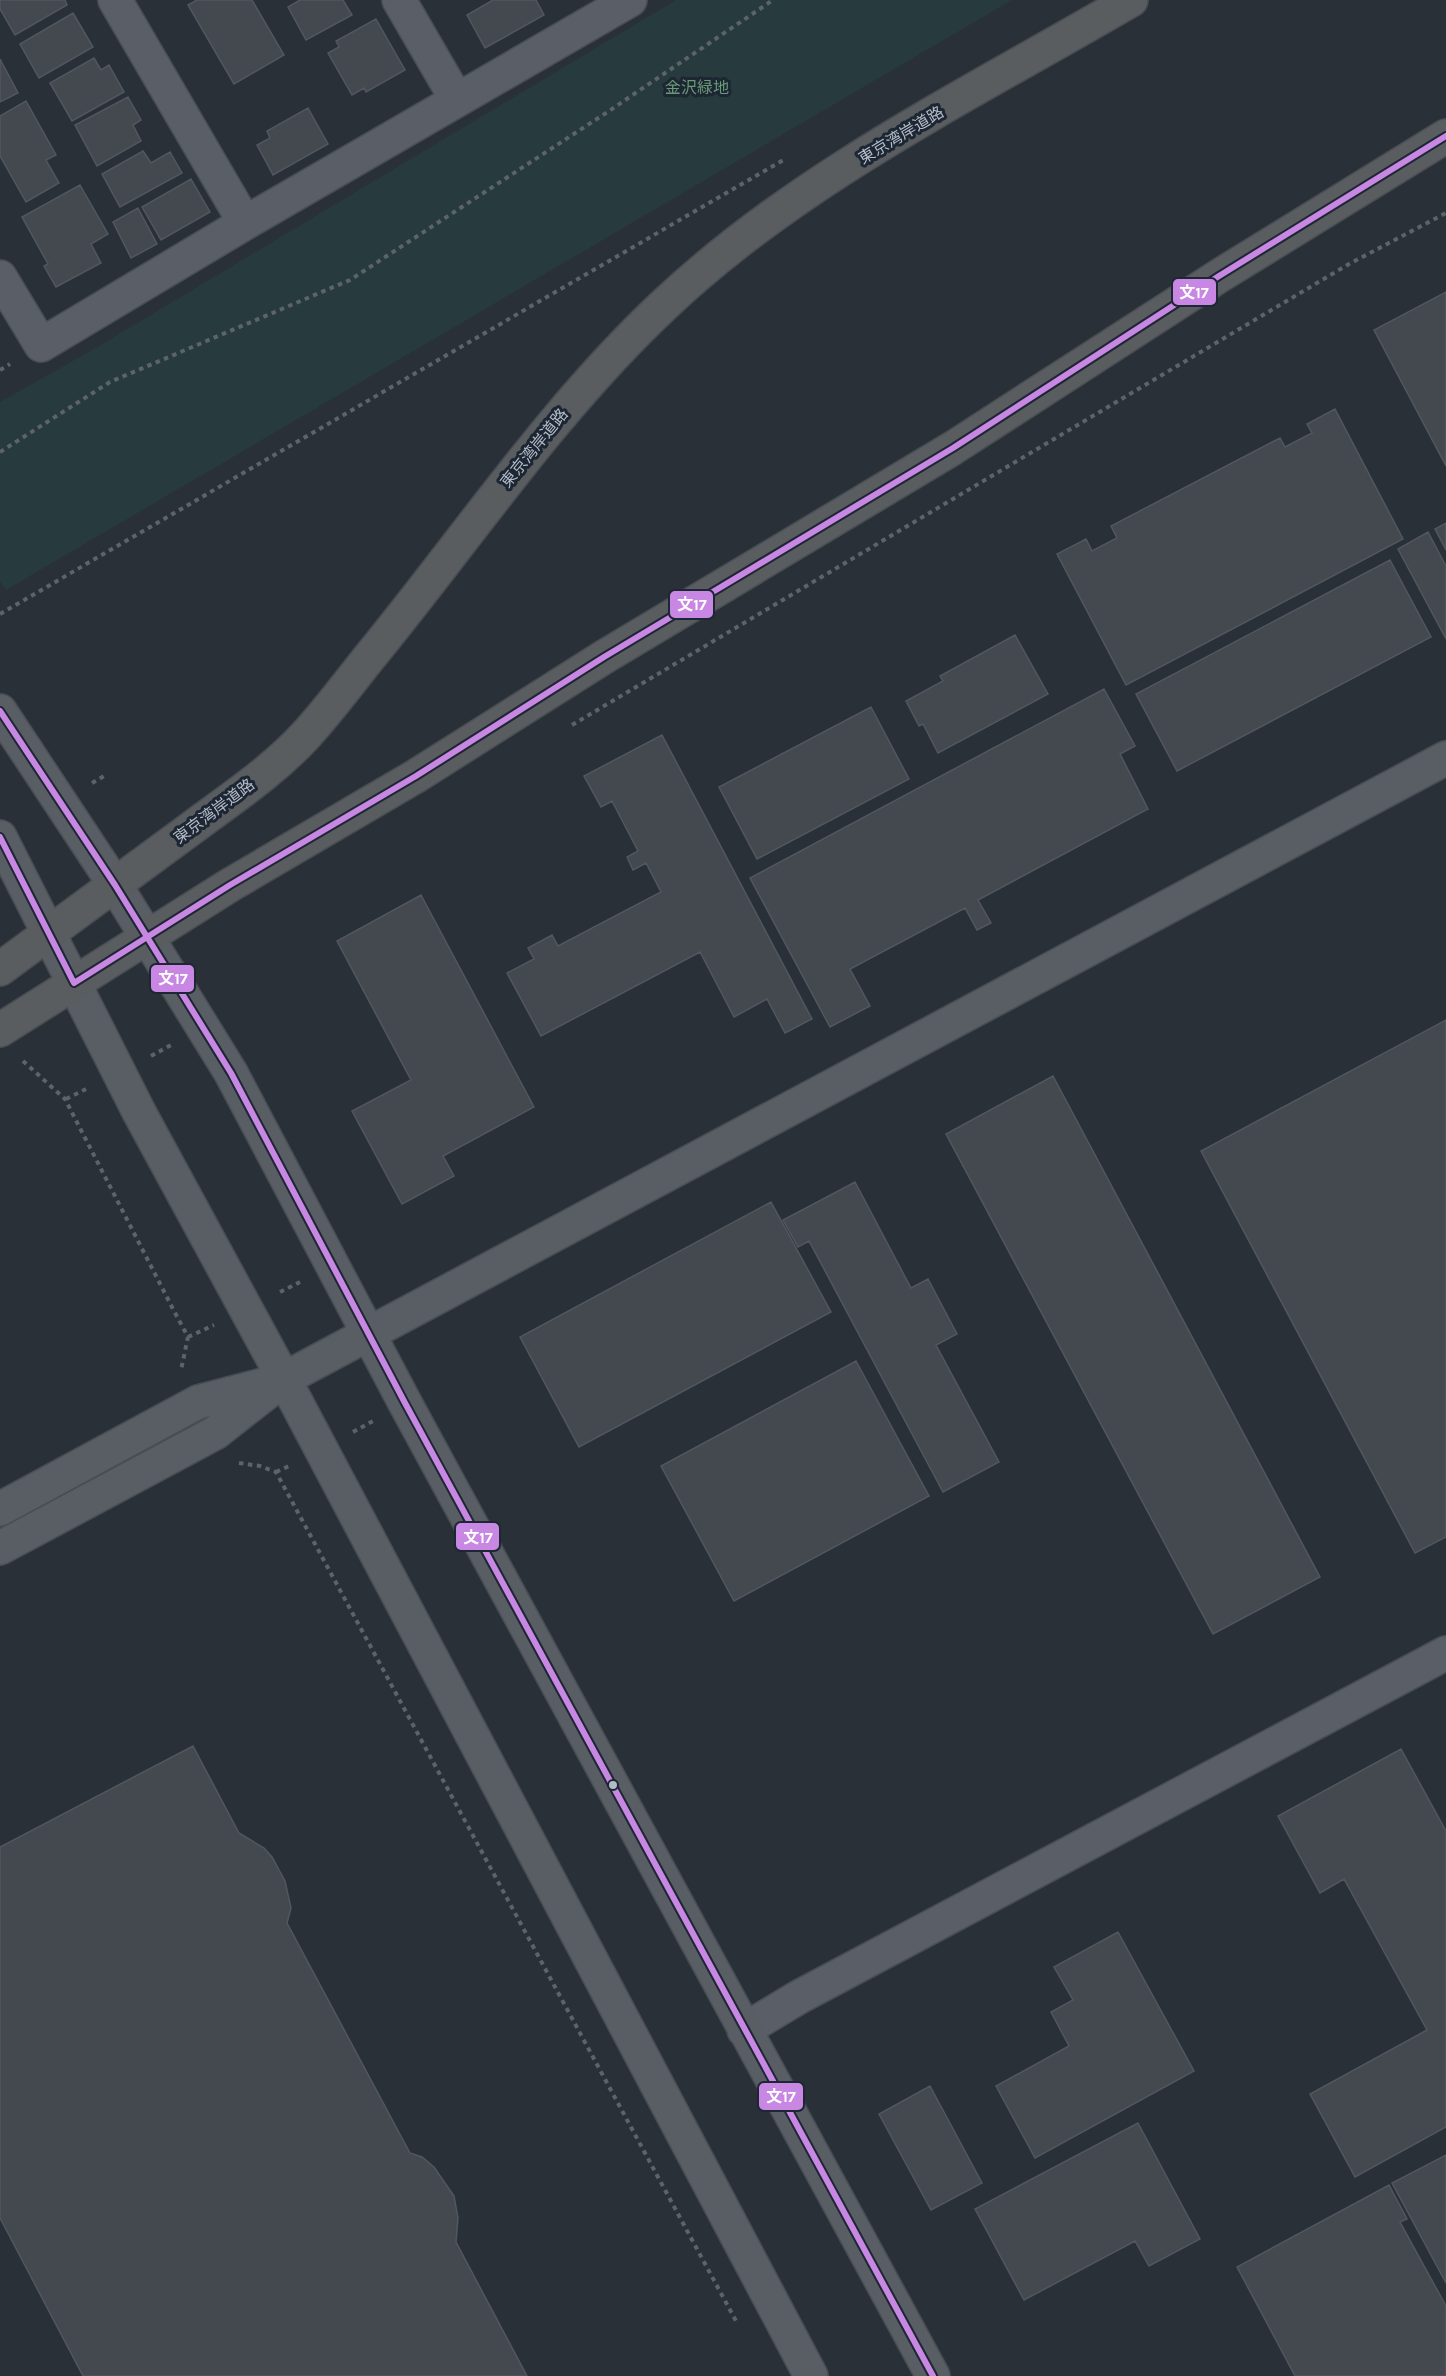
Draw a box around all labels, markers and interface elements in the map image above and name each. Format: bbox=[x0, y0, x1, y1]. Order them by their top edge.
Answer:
park label: 金沢緑地 bbox=[665, 78, 729, 97]
street label: 東京湾岸道路 bbox=[855, 102, 947, 168]
line badge: 文17 bbox=[1172, 278, 1217, 306]
text: 文17 bbox=[1179, 283, 1209, 302]
street label: 東京湾岸道路 bbox=[496, 405, 572, 491]
line badge: 文17 bbox=[669, 590, 714, 619]
text: 文17 bbox=[677, 595, 707, 614]
street label: 東京湾岸道路 bbox=[170, 775, 258, 847]
line badge: 文17 bbox=[150, 964, 195, 993]
text: 文17 bbox=[158, 969, 188, 988]
line badge: 文17 bbox=[455, 1522, 500, 1551]
text: 文17 bbox=[463, 1528, 493, 1547]
unlabelled marker bbox=[607, 1779, 619, 1791]
line badge: 文17 bbox=[758, 2082, 804, 2111]
text: 文17 bbox=[766, 2087, 796, 2106]

